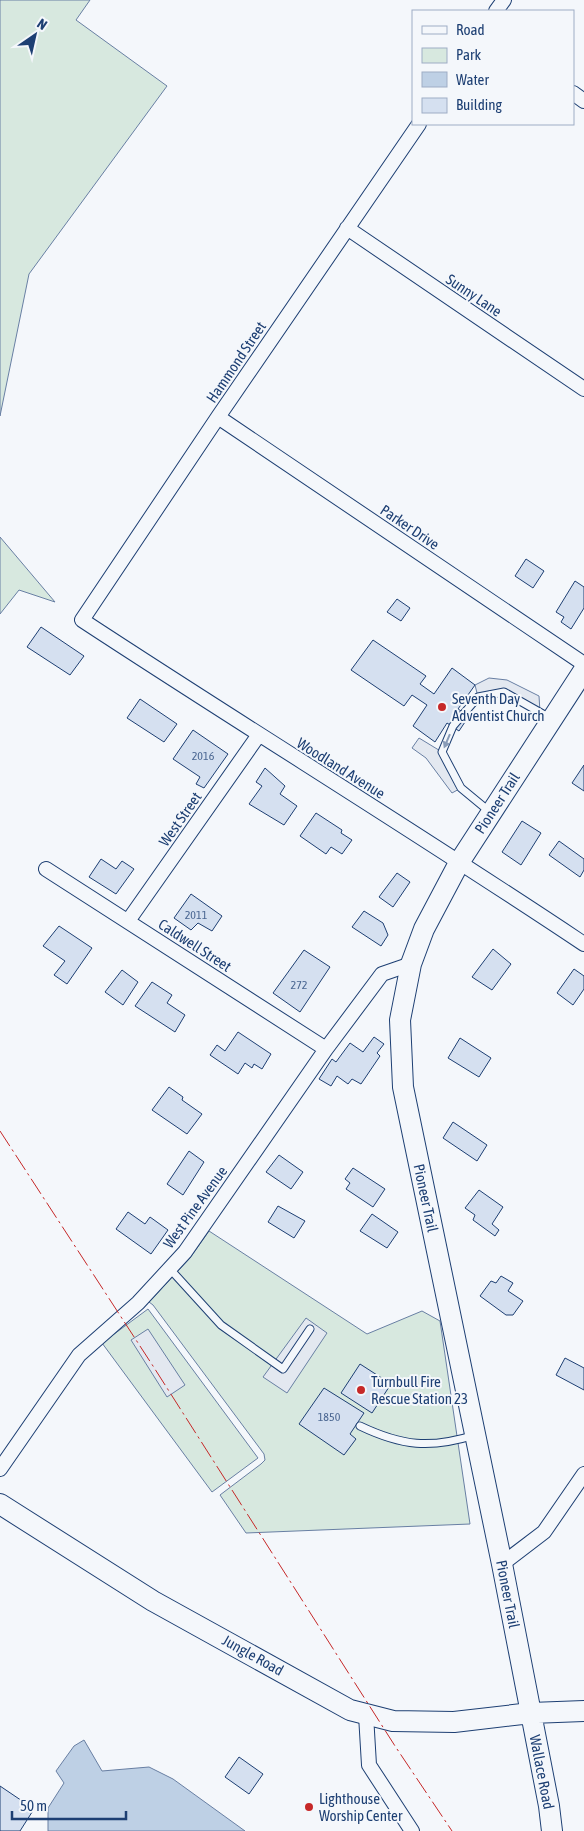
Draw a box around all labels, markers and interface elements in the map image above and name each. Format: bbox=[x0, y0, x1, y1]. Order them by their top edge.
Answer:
north arrow bbox=[10, 10, 60, 60]
legend bbox=[412, 10, 574, 125]
text: N bbox=[34, 15, 50, 33]
text: Road bbox=[456, 21, 485, 38]
text: Park bbox=[456, 46, 481, 63]
text: Water bbox=[456, 71, 489, 88]
text: Building bbox=[456, 96, 502, 113]
street label: Sunny Lane bbox=[443, 270, 505, 320]
street label: Hammond Street bbox=[203, 318, 269, 406]
street label: Parker Drive bbox=[377, 501, 443, 553]
place label: Seventh Day Adventist Church bbox=[452, 690, 545, 724]
marker: Seventh Day Adventist Church bbox=[436, 701, 448, 713]
street label: Woodland Avenue bbox=[294, 734, 388, 802]
one-way arrow bbox=[442, 734, 450, 748]
house number: 2016 bbox=[192, 749, 215, 763]
street label: Pioneer Trail bbox=[471, 769, 523, 837]
street label: West Street bbox=[155, 789, 205, 849]
house number: 2011 bbox=[185, 908, 208, 922]
street label: Caldwell Street bbox=[155, 915, 235, 975]
house number: 272 bbox=[291, 978, 307, 992]
street label: Pioneer Trail bbox=[411, 1162, 441, 1234]
street label: West Pine Avenue bbox=[160, 1163, 231, 1251]
place label: Turnbull Fire Rescue Station 23 bbox=[371, 1373, 468, 1407]
marker: Turnbull Fire Rescue Station 23 bbox=[355, 1384, 367, 1396]
house number: 1850 bbox=[318, 1410, 341, 1424]
street label: Pioneer Trail bbox=[493, 1558, 523, 1630]
street label: Jungle Road bbox=[220, 1631, 286, 1679]
street label: Wallace Road bbox=[526, 1733, 558, 1811]
scale bar bbox=[12, 1788, 126, 1820]
place label: Lighthouse Worship Center bbox=[319, 1790, 403, 1824]
text: 50 m bbox=[20, 1797, 47, 1814]
marker: Lighthouse Worship Center bbox=[303, 1801, 315, 1813]

